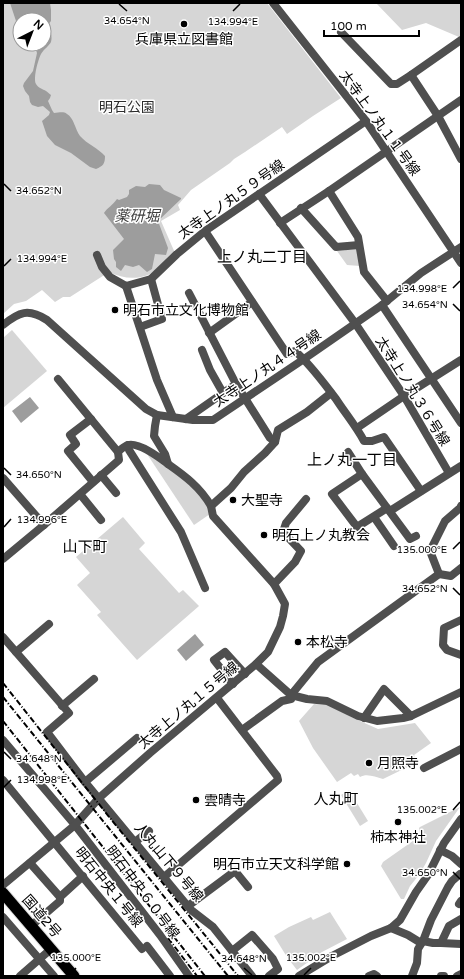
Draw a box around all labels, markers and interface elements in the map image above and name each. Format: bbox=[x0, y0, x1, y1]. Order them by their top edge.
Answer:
north arrow bbox=[12, 12, 52, 52]
scale bar bbox=[324, 12, 419, 38]
text: 34.654°N bbox=[104, 15, 150, 27]
text: 134.994°E bbox=[208, 16, 258, 28]
text: N bbox=[31, 17, 46, 33]
marker: 兵庫県立図書館 bbox=[179, 19, 189, 29]
text: 100 m bbox=[330, 19, 367, 33]
place label: 兵庫県立図書館 bbox=[135, 31, 233, 48]
street label: 太寺上ノ丸１１号線 bbox=[336, 67, 424, 179]
park label: 明石公園 bbox=[99, 99, 155, 116]
street label: 太寺上ノ丸５９号線 bbox=[175, 156, 288, 243]
text: 34.652°N bbox=[16, 185, 62, 197]
water label: 薬研堀 bbox=[114, 207, 161, 225]
district label: 上ノ丸二丁目 bbox=[217, 248, 307, 266]
text: 134.994°E bbox=[17, 253, 67, 265]
text: 134.998°E bbox=[397, 283, 447, 295]
text: 34.654°N bbox=[402, 299, 448, 311]
place label: 明石市立文化博物館 bbox=[123, 302, 249, 319]
marker: 明石市立文化博物館 bbox=[110, 305, 120, 315]
street label: 太寺上ノ丸４４号線 bbox=[210, 326, 324, 411]
street label: 太寺上ノ丸３６号線 bbox=[372, 333, 453, 449]
district label: 上ノ丸一丁目 bbox=[307, 451, 397, 469]
text: 34.650°N bbox=[16, 469, 62, 481]
place label: 大聖寺 bbox=[241, 492, 283, 509]
marker: 大聖寺 bbox=[228, 495, 238, 505]
text: 134.996°E bbox=[17, 514, 67, 526]
place label: 明石上ノ丸教会 bbox=[272, 527, 370, 544]
marker: 明石上ノ丸教会 bbox=[259, 530, 269, 540]
district label: 山下町 bbox=[62, 538, 108, 556]
text: 135.000°E bbox=[397, 544, 447, 556]
text: 34.652°N bbox=[402, 583, 448, 595]
place label: 本松寺 bbox=[306, 634, 348, 651]
marker: 本松寺 bbox=[293, 637, 303, 647]
street label: 太寺上ノ丸１５号線 bbox=[135, 658, 242, 752]
text: 34.648°N bbox=[16, 753, 62, 765]
place label: 月照寺 bbox=[377, 755, 419, 772]
marker: 月照寺 bbox=[364, 758, 374, 768]
text: 134.998°E bbox=[17, 774, 67, 786]
district label: 人丸町 bbox=[313, 790, 359, 808]
place label: 雲晴寺 bbox=[204, 792, 246, 809]
marker: 雲晴寺 bbox=[191, 795, 201, 805]
text: 135.002°E bbox=[397, 804, 447, 816]
marker: 柿本神社 bbox=[393, 817, 403, 827]
street label: 人丸山下９号線 bbox=[131, 819, 207, 905]
place label: 柿本神社 bbox=[370, 829, 426, 846]
street label: 明石中央６０号線 bbox=[102, 842, 183, 942]
street label: 明石中央１号線 bbox=[71, 844, 146, 931]
place label: 明石市立天文科学館 bbox=[213, 856, 339, 873]
marker: 明石市立天文科学館 bbox=[342, 859, 352, 869]
text: 34.650°N bbox=[402, 867, 448, 879]
street label: 国道2号 bbox=[19, 892, 65, 941]
text: 135.000°E bbox=[51, 952, 101, 964]
text: 135.002°E bbox=[286, 952, 336, 964]
text: 34.648°N bbox=[221, 953, 267, 965]

